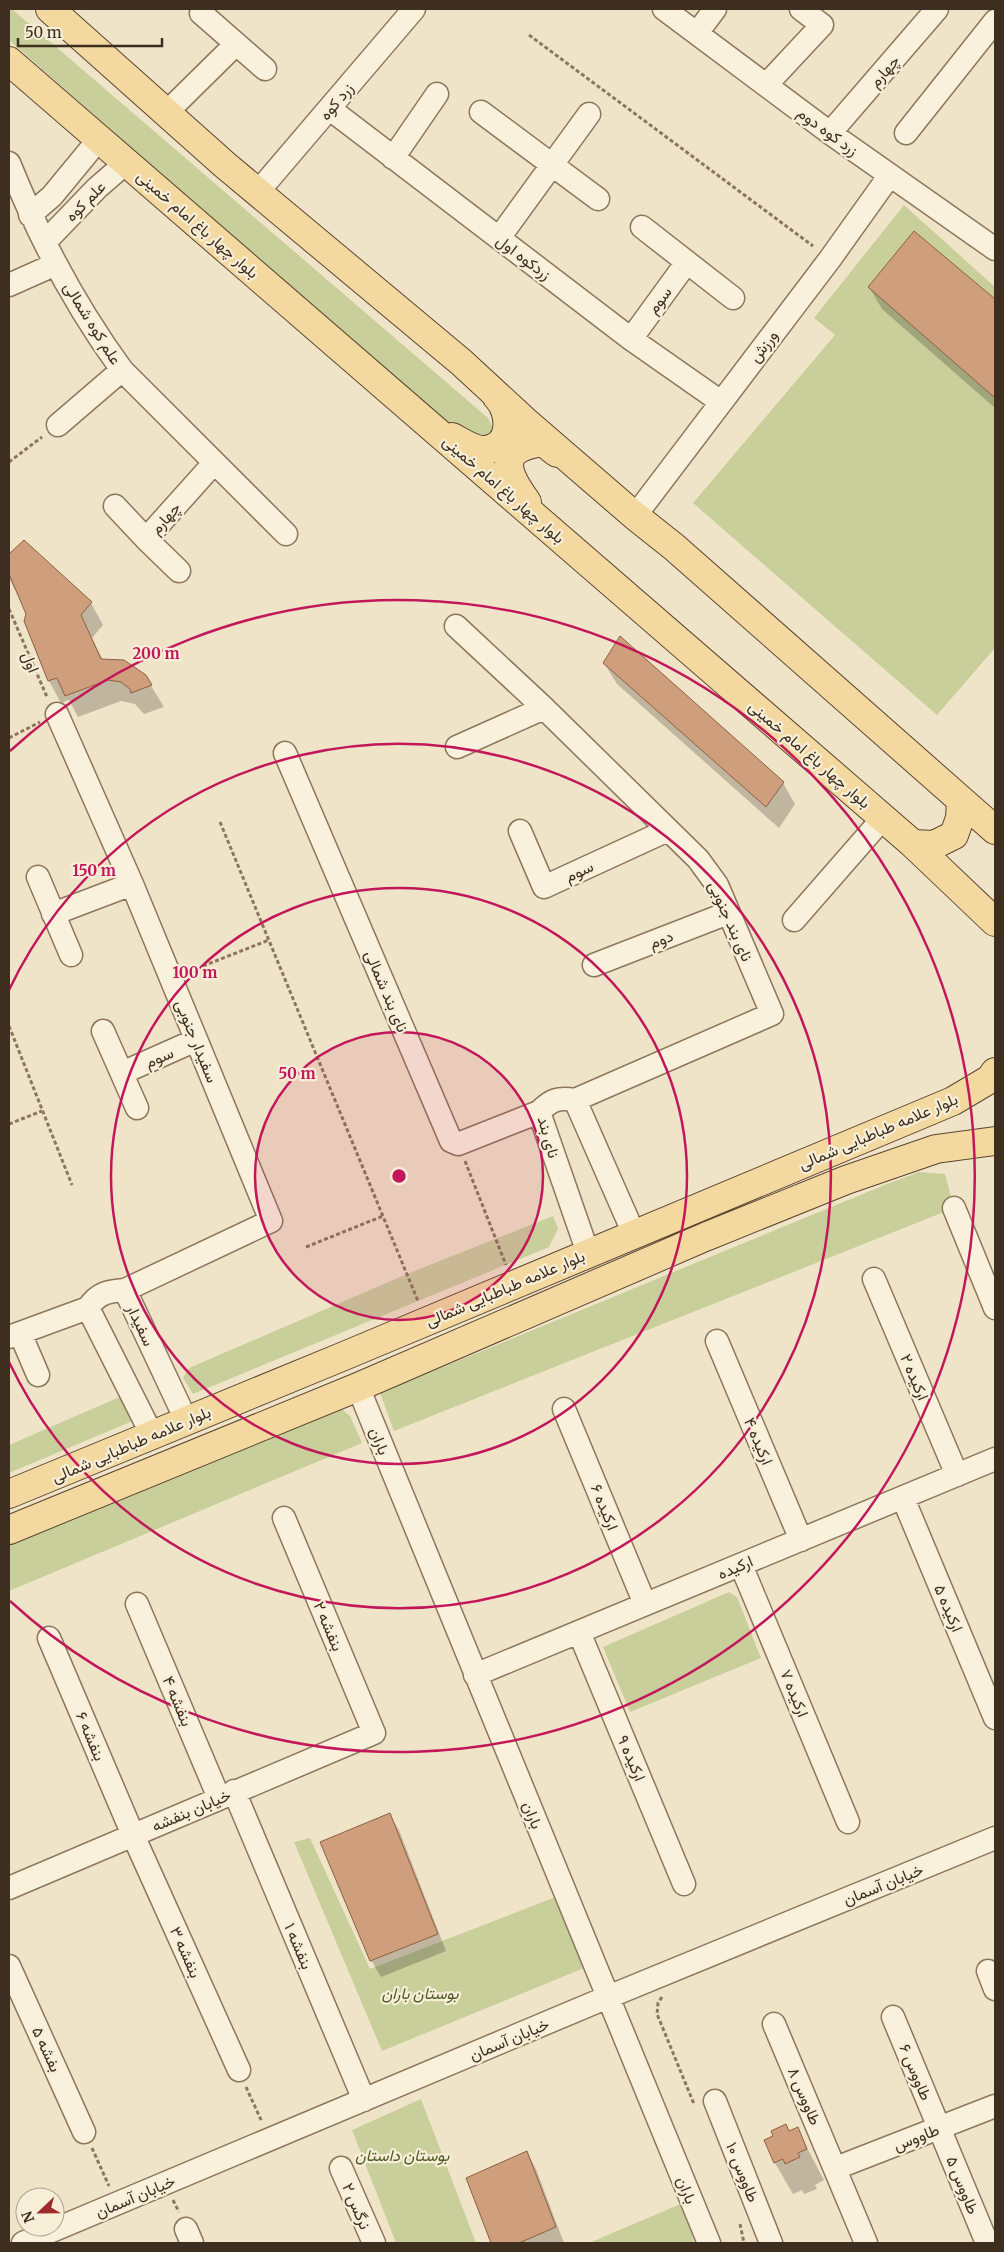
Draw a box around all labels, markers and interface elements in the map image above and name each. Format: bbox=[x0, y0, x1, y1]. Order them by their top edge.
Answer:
scale bar bbox=[18, 15, 161, 47]
text: 50 m bbox=[25, 23, 62, 42]
street label: چهارم bbox=[864, 50, 905, 93]
street label: زرد کوه bbox=[315, 78, 358, 124]
street label: زرد کوه دوم bbox=[793, 102, 862, 161]
street label: بلوار چهار باغ امام خمینی bbox=[132, 166, 263, 284]
street label: علم کوه bbox=[61, 177, 110, 226]
street label: زردکوه اول bbox=[492, 230, 555, 285]
street label: علم کوه شمالی bbox=[59, 278, 126, 369]
street label: سوم bbox=[642, 282, 676, 318]
street label: ورزش bbox=[744, 326, 782, 367]
street label: بلوار چهار باغ امام خمینی bbox=[438, 431, 569, 549]
street label: چهارم bbox=[145, 497, 186, 540]
text: 200 m bbox=[132, 644, 180, 663]
street label: اول bbox=[17, 648, 44, 676]
street label: بلوار چهار باغ امام خمینی bbox=[744, 696, 875, 814]
street label: سوم bbox=[562, 856, 597, 887]
text: 150 m bbox=[72, 861, 116, 880]
street label: نای بند جنوبی bbox=[703, 878, 758, 965]
street label: دوم bbox=[646, 925, 676, 954]
street label: نای بند شمالی bbox=[360, 947, 413, 1035]
text: 100 m bbox=[173, 963, 217, 982]
street label: سفیدار جنوبی bbox=[170, 997, 223, 1086]
street label: سوم bbox=[142, 1042, 177, 1073]
text: 50 m bbox=[278, 1064, 316, 1083]
street label: بلوار علامه طباطبایی شمالی bbox=[795, 1088, 961, 1175]
street label: نای بند bbox=[533, 1114, 564, 1160]
centre of rings bbox=[390, 1167, 408, 1185]
street label: بلوار علامه طباطبایی شمالی bbox=[422, 1245, 588, 1332]
street label: سفیدار bbox=[121, 1300, 159, 1350]
street label: ارکیده ۲ bbox=[895, 1351, 934, 1404]
street label: بلوار علامه طباطبایی شمالی bbox=[48, 1401, 214, 1488]
street label: ارکیده ۴ bbox=[739, 1414, 778, 1468]
street label: باران bbox=[365, 1424, 394, 1458]
street label: ارکیده ۶ bbox=[586, 1481, 623, 1533]
street label: ارکیده bbox=[714, 1551, 756, 1584]
street label: ارکیده ۵ bbox=[929, 1581, 968, 1635]
street label: بنفشه ۲ bbox=[310, 1598, 348, 1654]
street label: ارکیده ۷ bbox=[775, 1666, 814, 1720]
street label: بنفشه ۴ bbox=[158, 1673, 198, 1729]
street label: بنفشه ۶ bbox=[72, 1708, 110, 1764]
street label: ارکیده ۹ bbox=[612, 1732, 651, 1784]
street label: خیابان بنفشه bbox=[148, 1784, 234, 1836]
street label: باران bbox=[518, 1798, 547, 1832]
street label: خیابان آسمان bbox=[840, 1859, 926, 1909]
street label: بنفشه ۱ bbox=[280, 1920, 318, 1972]
street label: بنفشه ۳ bbox=[166, 1923, 206, 1981]
park label: بوستان باران bbox=[382, 1983, 460, 2004]
street label: خیابان آسمان bbox=[466, 2013, 552, 2065]
street label: بفشه ۵ bbox=[28, 2023, 66, 2075]
street label: طاووس ۶ bbox=[894, 2041, 937, 2104]
street label: طاووس ۸ bbox=[783, 2064, 826, 2128]
street label: طاووس bbox=[890, 2119, 942, 2156]
street label: طاووس ۱۰ bbox=[721, 2139, 764, 2205]
park label: بوستان داستان bbox=[355, 2145, 450, 2166]
street label: طاووس ۵ bbox=[941, 2153, 984, 2217]
street label: خیابان آسمان bbox=[92, 2170, 178, 2222]
street label: باران bbox=[672, 2173, 701, 2207]
street label: نرگس ۲ bbox=[337, 2180, 376, 2233]
north arrow bbox=[15, 2187, 65, 2237]
text: N bbox=[18, 2208, 38, 2225]

